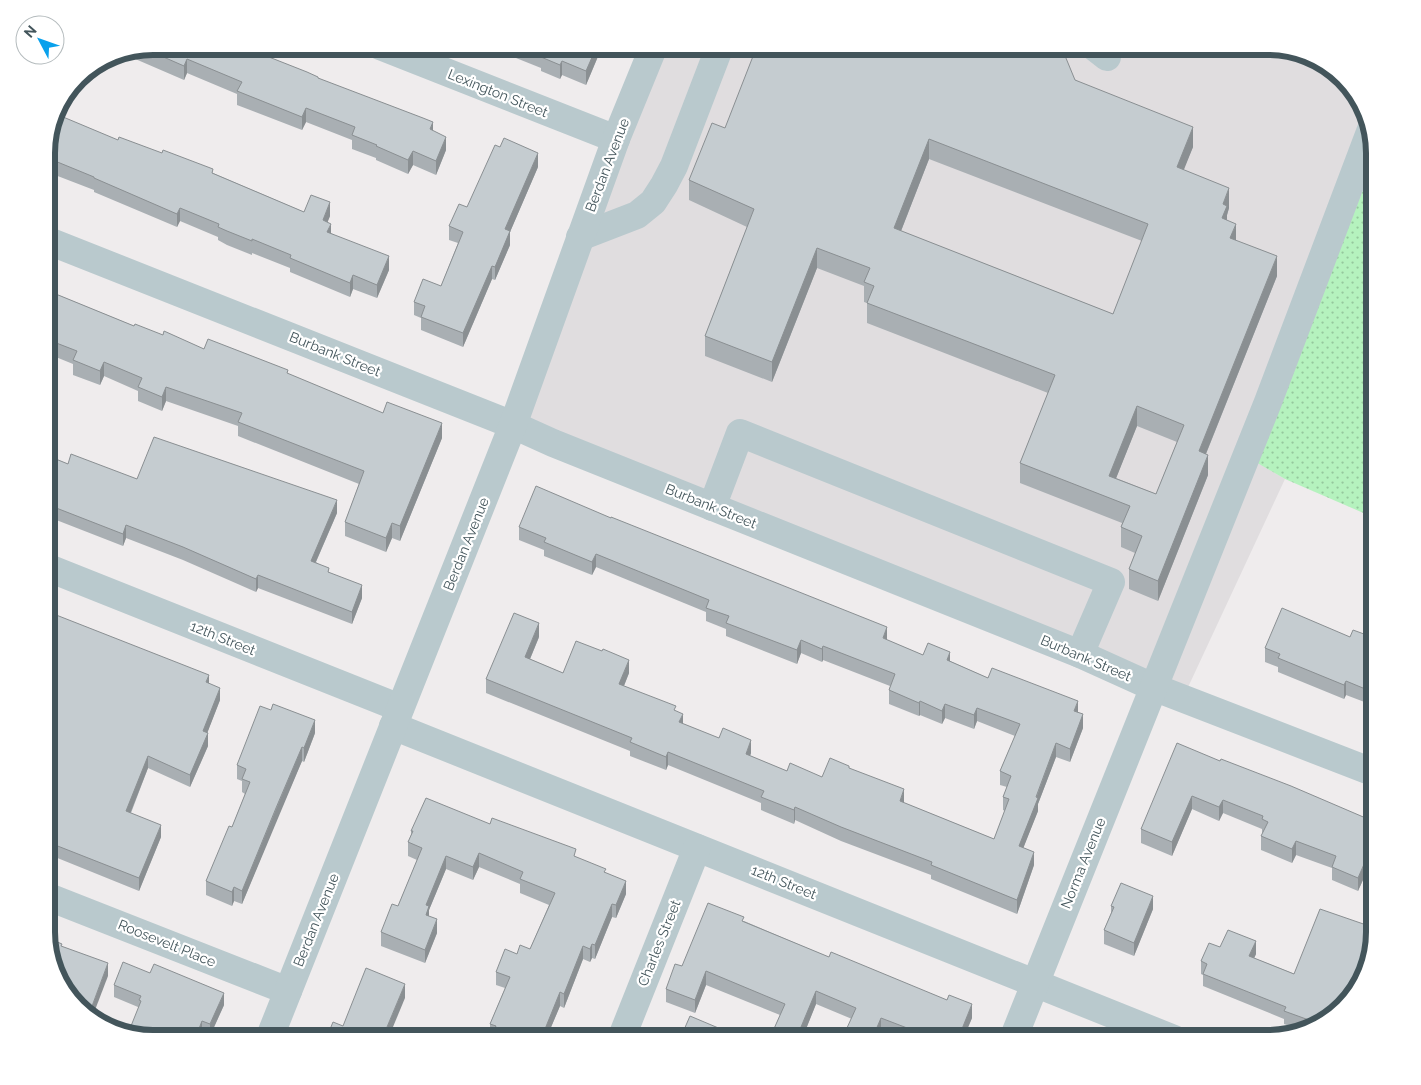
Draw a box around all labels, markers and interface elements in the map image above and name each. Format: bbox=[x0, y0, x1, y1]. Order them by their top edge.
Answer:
north arrow bbox=[15, 15, 65, 65]
text: N bbox=[21, 22, 40, 41]
street label: Lexington Street bbox=[446, 66, 551, 120]
street label: Berdan Avenue bbox=[582, 116, 632, 214]
street label: Burbank Street bbox=[287, 328, 383, 380]
street label: Burbank Street bbox=[663, 480, 759, 532]
street label: Berdan Avenue bbox=[440, 495, 492, 593]
street label: 12th Street bbox=[188, 618, 258, 658]
street label: Burbank Street bbox=[1038, 632, 1134, 684]
street label: Norma Avenue bbox=[1057, 815, 1109, 911]
street label: 12th Street bbox=[749, 862, 819, 902]
street label: Berdan Avenue bbox=[290, 871, 342, 969]
street label: Charles Street bbox=[634, 897, 684, 988]
street label: Roosevelt Place bbox=[116, 916, 218, 970]

